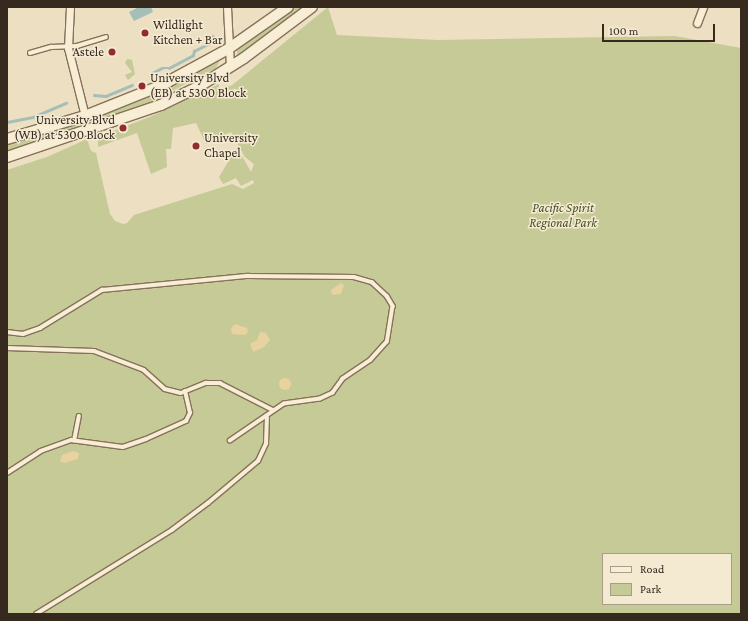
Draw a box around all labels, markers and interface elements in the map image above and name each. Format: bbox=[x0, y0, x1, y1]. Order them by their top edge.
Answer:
scale bar bbox=[604, 16, 717, 42]
place label: Wildlight Kitchen + Bar bbox=[153, 18, 223, 49]
text: 100 m bbox=[609, 24, 638, 38]
marker: Wildlight Kitchen + Bar bbox=[140, 28, 150, 38]
place label: Astele bbox=[72, 44, 104, 60]
marker: Astele bbox=[107, 47, 117, 57]
place label: University Blvd (EB) at 5300 Block bbox=[150, 71, 246, 102]
marker: University Blvd (EB) at 5300 Block bbox=[137, 81, 147, 91]
place label: University Blvd (WB) at 5300 Block bbox=[14, 113, 115, 144]
marker: University Blvd (WB) at 5300 Block bbox=[118, 123, 128, 133]
place label: University Chapel bbox=[204, 131, 258, 162]
marker: University Chapel bbox=[191, 141, 201, 151]
park label: Pacific Spirit Regional Park bbox=[529, 201, 597, 232]
legend bbox=[602, 553, 732, 605]
text: Road bbox=[640, 562, 664, 576]
text: Park bbox=[640, 582, 661, 596]

